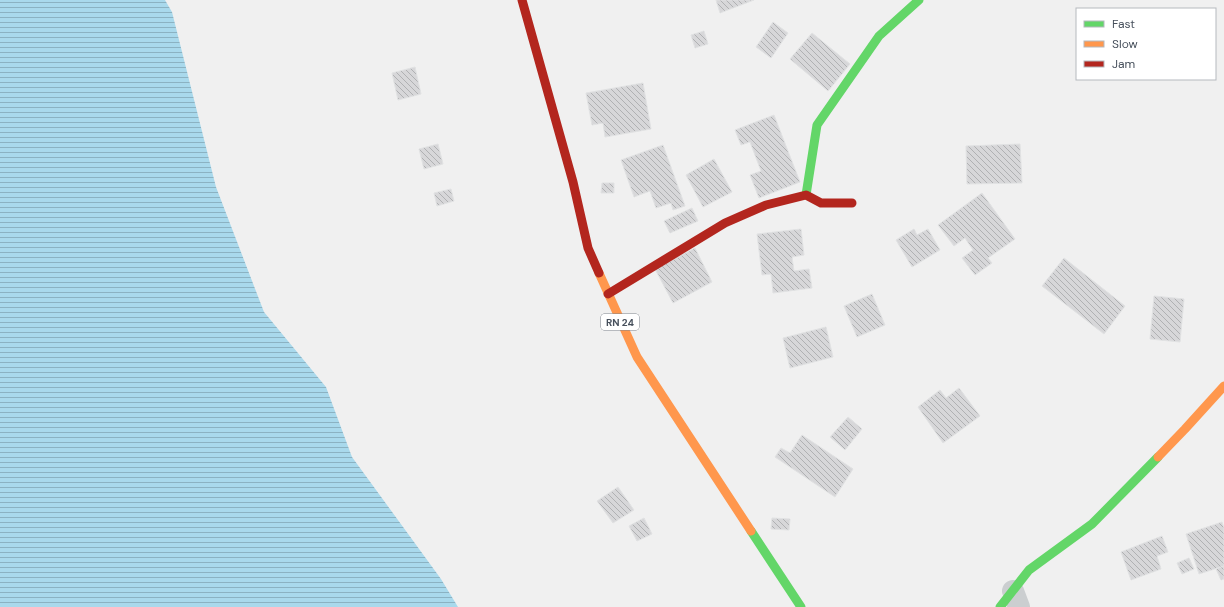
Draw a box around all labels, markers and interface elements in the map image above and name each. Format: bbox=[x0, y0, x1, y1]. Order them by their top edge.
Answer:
legend bbox=[1076, 8, 1216, 80]
text: Fast bbox=[1112, 16, 1135, 32]
text: Slow bbox=[1112, 36, 1138, 52]
text: Jam bbox=[1112, 56, 1135, 72]
road number: RN 24 bbox=[601, 314, 639, 330]

